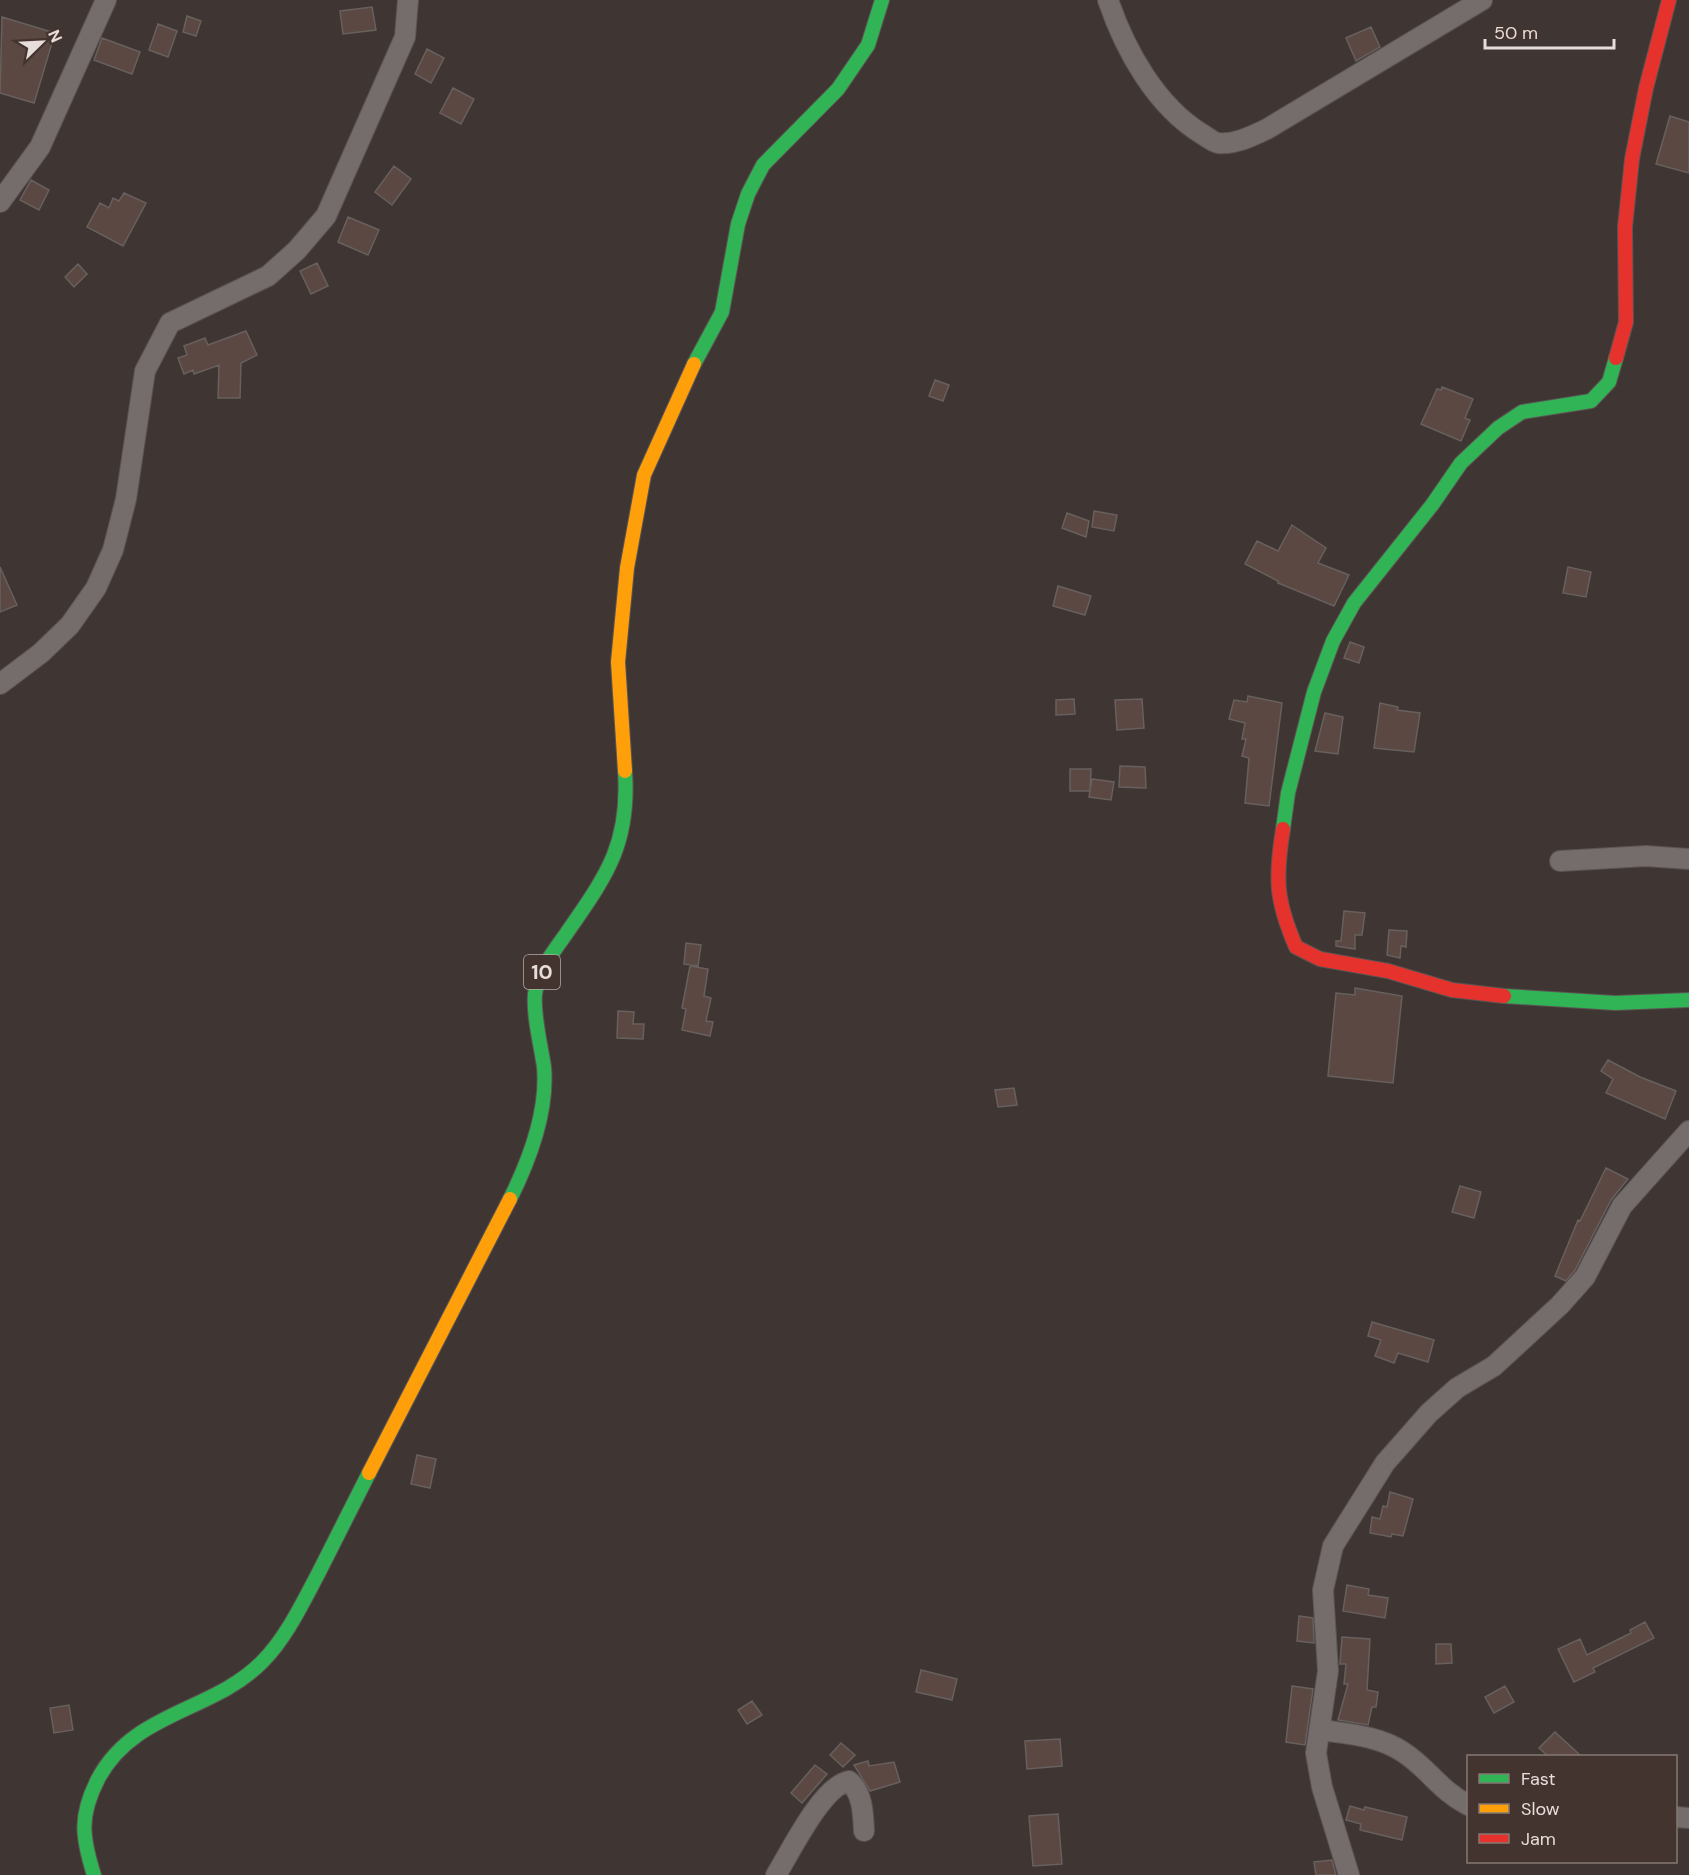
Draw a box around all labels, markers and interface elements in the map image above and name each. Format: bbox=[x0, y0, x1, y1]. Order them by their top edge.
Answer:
north arrow bbox=[12, 12, 72, 72]
scale bar bbox=[1485, 12, 1614, 50]
text: 50 m bbox=[1494, 21, 1538, 45]
text: N bbox=[43, 27, 67, 46]
road number: 10 bbox=[524, 955, 560, 989]
legend bbox=[1467, 1755, 1677, 1863]
text: Fast bbox=[1521, 1767, 1556, 1791]
text: Slow bbox=[1521, 1797, 1560, 1821]
text: Jam bbox=[1521, 1827, 1556, 1851]

